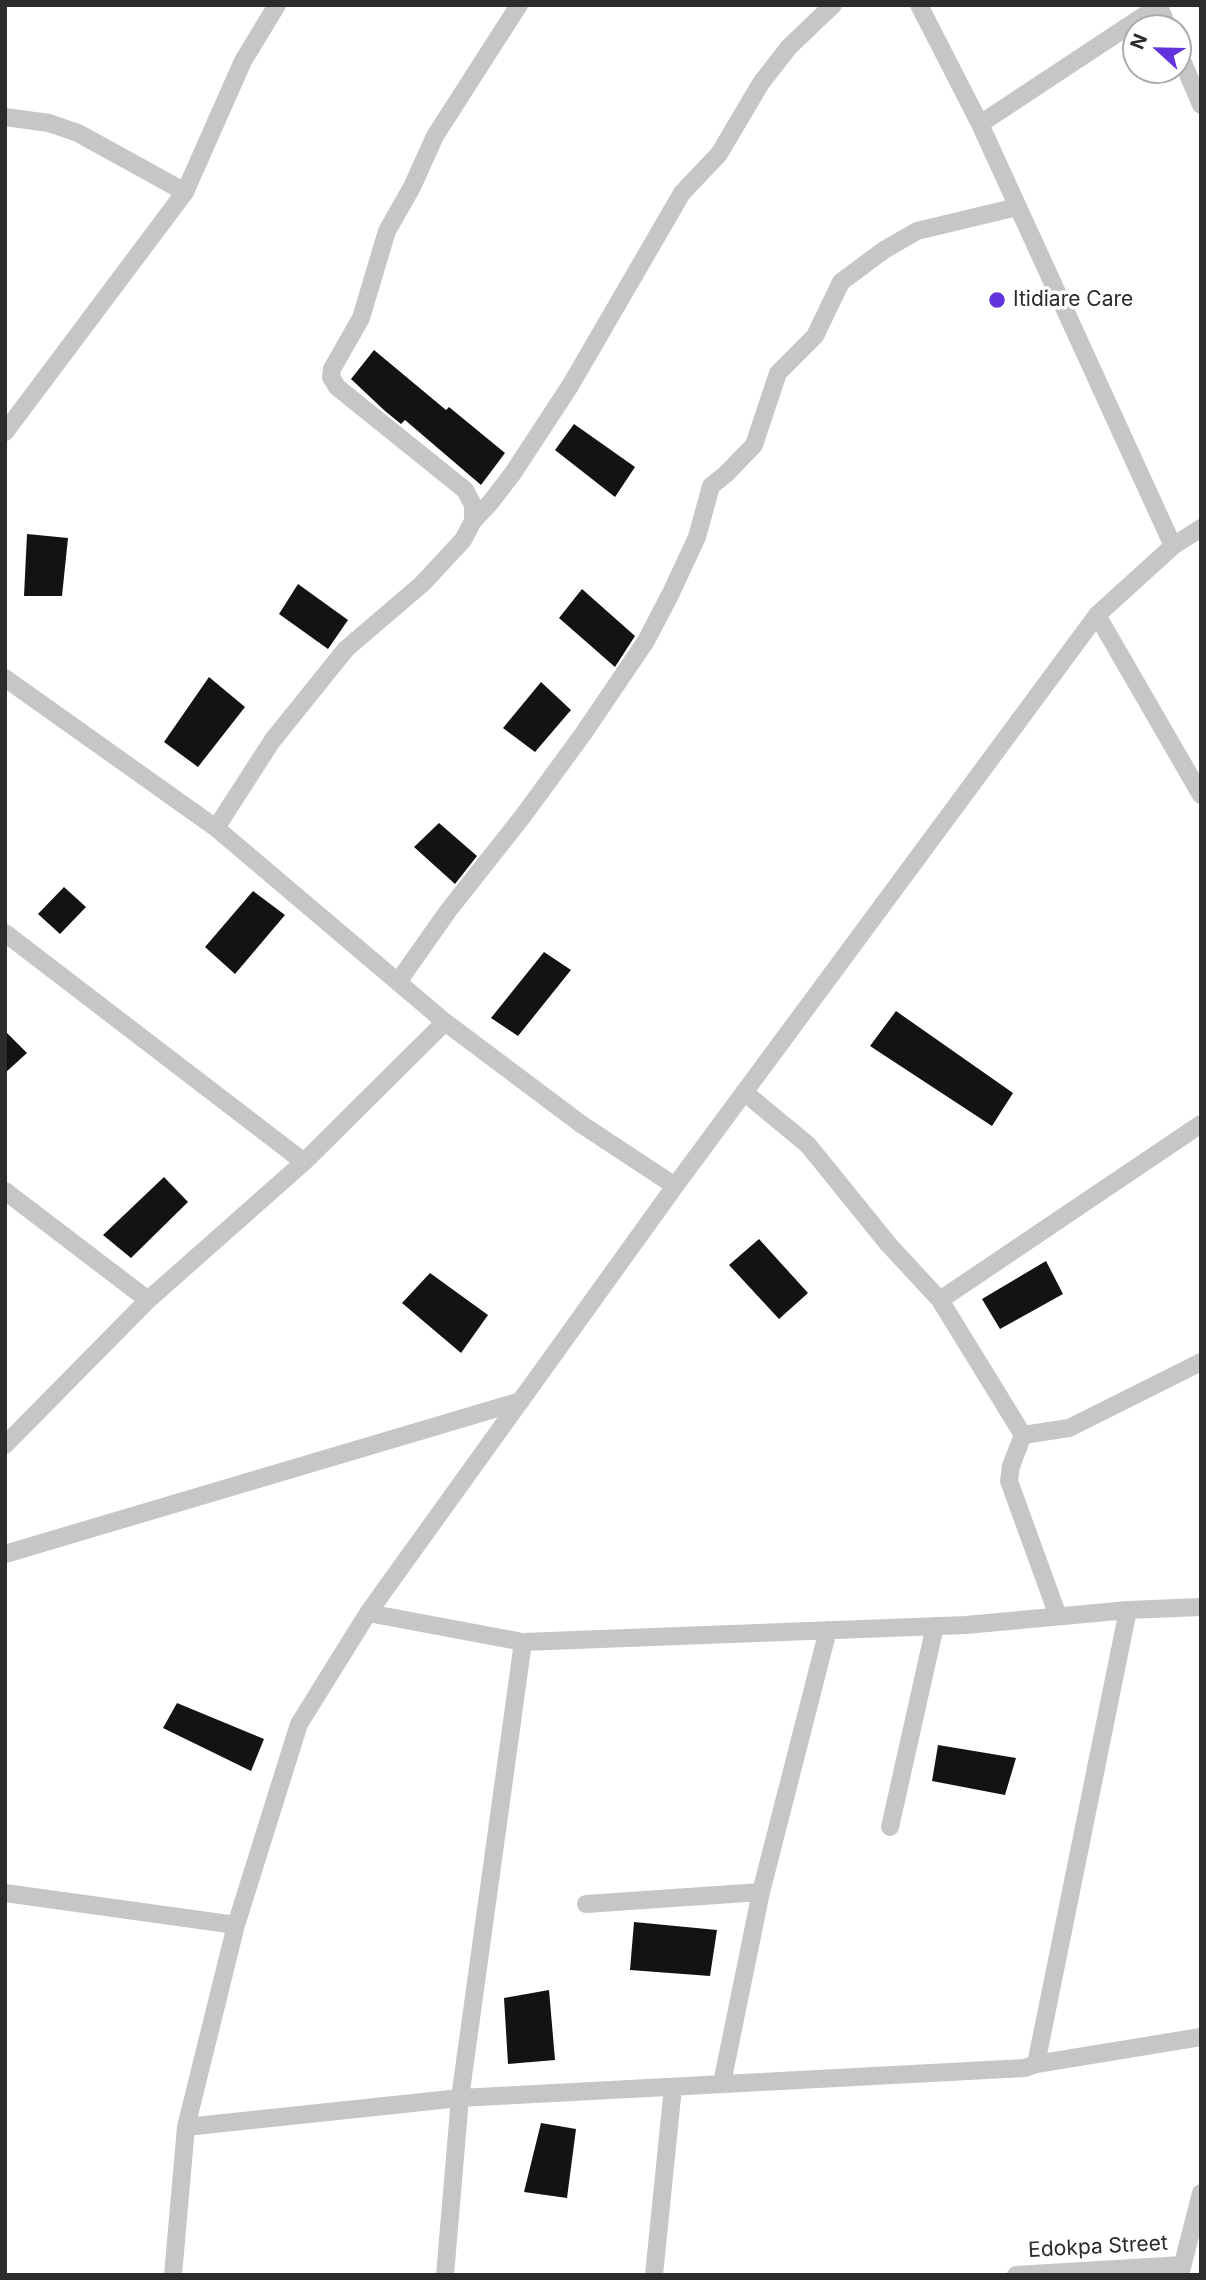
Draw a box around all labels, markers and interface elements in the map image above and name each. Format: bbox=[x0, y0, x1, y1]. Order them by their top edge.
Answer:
north arrow bbox=[1122, 14, 1192, 84]
text: N bbox=[1126, 31, 1152, 53]
place label: Itidiare Care bbox=[1013, 287, 1133, 313]
marker: Itidiare Care bbox=[987, 290, 1007, 310]
street label: Edokpa Street bbox=[1028, 2231, 1168, 2263]

